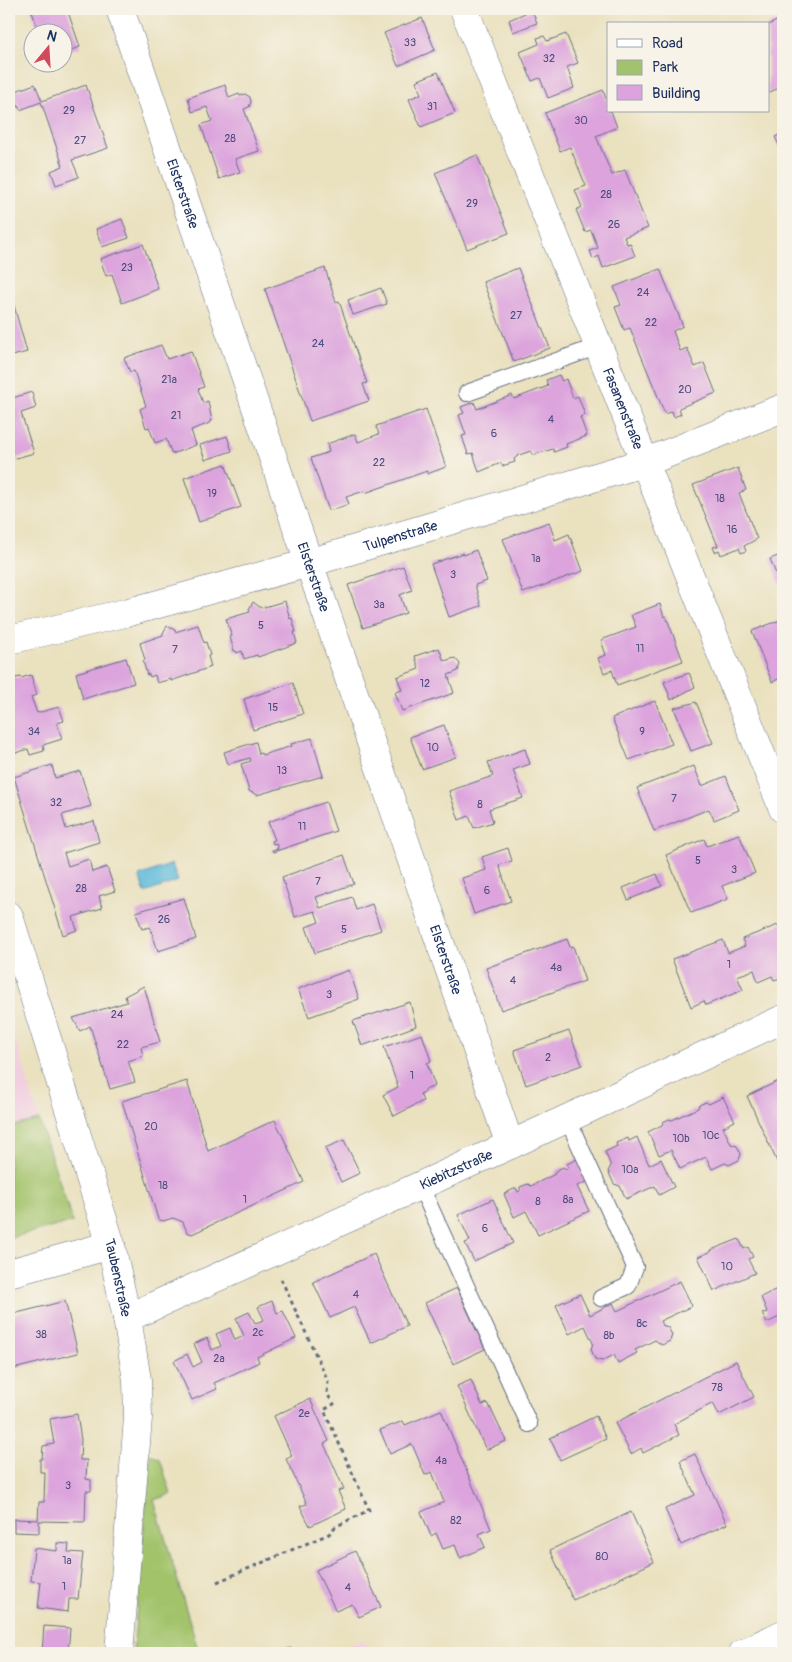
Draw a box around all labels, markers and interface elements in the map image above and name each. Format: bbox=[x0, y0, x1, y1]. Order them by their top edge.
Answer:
north arrow bbox=[22, 22, 72, 72]
legend bbox=[607, 22, 770, 112]
text: N bbox=[45, 27, 59, 46]
text: Road bbox=[652, 34, 683, 53]
house number: 33 bbox=[404, 36, 416, 49]
house number: 32 bbox=[543, 52, 555, 65]
text: Park bbox=[652, 58, 679, 77]
text: Building bbox=[652, 84, 700, 103]
house number: 31 bbox=[427, 100, 437, 113]
house number: 29 bbox=[63, 104, 75, 117]
house number: 30 bbox=[574, 114, 588, 127]
house number: 28 bbox=[224, 132, 236, 145]
house number: 27 bbox=[74, 134, 86, 147]
street label: Elsterstraße bbox=[163, 157, 202, 231]
house number: 28 bbox=[600, 188, 612, 201]
house number: 29 bbox=[466, 197, 478, 210]
house number: 26 bbox=[608, 218, 620, 231]
house number: 23 bbox=[121, 261, 133, 274]
house number: 24 bbox=[637, 286, 650, 299]
house number: 27 bbox=[510, 309, 522, 322]
house number: 22 bbox=[645, 316, 657, 329]
house number: 24 bbox=[312, 337, 325, 350]
street label: Fasanenstraße bbox=[599, 365, 647, 452]
house number: 21a bbox=[161, 373, 177, 386]
house number: 20 bbox=[678, 383, 692, 396]
house number: 21 bbox=[171, 409, 181, 422]
house number: 4 bbox=[548, 413, 555, 426]
house number: 6 bbox=[491, 427, 497, 440]
house number: 22 bbox=[373, 456, 385, 469]
house number: 19 bbox=[207, 487, 217, 500]
house number: 18 bbox=[715, 492, 725, 505]
street label: Tulpenstraße bbox=[361, 517, 440, 555]
house number: 16 bbox=[727, 523, 737, 536]
street label: Elsterstraße bbox=[294, 540, 333, 614]
house number: 1a bbox=[531, 552, 541, 565]
house number: 3 bbox=[450, 568, 456, 581]
house number: 3a bbox=[373, 598, 385, 611]
house number: 5 bbox=[258, 619, 264, 632]
house number: 11 bbox=[636, 642, 644, 655]
house number: 7 bbox=[172, 643, 178, 656]
house number: 12 bbox=[420, 677, 430, 690]
house number: 15 bbox=[268, 701, 278, 714]
house number: 34 bbox=[28, 725, 41, 738]
house number: 9 bbox=[639, 725, 645, 738]
house number: 10 bbox=[427, 741, 439, 754]
house number: 13 bbox=[277, 764, 287, 777]
house number: 7 bbox=[671, 792, 677, 805]
house number: 32 bbox=[50, 796, 62, 809]
house number: 8 bbox=[477, 798, 483, 811]
house number: 11 bbox=[298, 820, 306, 833]
house number: 5 bbox=[695, 854, 701, 867]
house number: 3 bbox=[731, 863, 737, 876]
house number: 7 bbox=[315, 875, 321, 888]
house number: 28 bbox=[75, 882, 87, 895]
house number: 6 bbox=[484, 884, 490, 897]
house number: 26 bbox=[158, 913, 170, 926]
house number: 5 bbox=[341, 923, 347, 936]
street label: Elsterstraße bbox=[426, 923, 465, 997]
house number: 1 bbox=[727, 958, 731, 971]
house number: 4a bbox=[550, 961, 562, 974]
house number: 4 bbox=[510, 974, 517, 987]
house number: 3 bbox=[326, 988, 332, 1001]
house number: 24 bbox=[111, 1008, 124, 1021]
house number: 22 bbox=[117, 1038, 129, 1051]
house number: 2 bbox=[545, 1051, 551, 1064]
house number: 1 bbox=[410, 1069, 414, 1082]
house number: 20 bbox=[144, 1120, 158, 1133]
house number: 10c bbox=[702, 1129, 720, 1142]
house number: 10b bbox=[672, 1132, 690, 1145]
street label: Kiebitzstraße bbox=[417, 1146, 495, 1194]
house number: 10a bbox=[622, 1163, 638, 1176]
house number: 18 bbox=[158, 1179, 168, 1192]
house number: 1 bbox=[243, 1193, 247, 1206]
house number: 8a bbox=[563, 1193, 573, 1206]
house number: 8 bbox=[535, 1195, 541, 1208]
house number: 6 bbox=[482, 1222, 488, 1235]
street label: Taubenstraße bbox=[101, 1237, 135, 1319]
house number: 10 bbox=[721, 1260, 733, 1273]
house number: 4 bbox=[353, 1288, 360, 1301]
house number: 8c bbox=[636, 1317, 648, 1330]
house number: 2c bbox=[252, 1326, 264, 1339]
house number: 38 bbox=[35, 1328, 47, 1341]
house number: 8b bbox=[604, 1329, 614, 1342]
house number: 2a bbox=[213, 1352, 225, 1365]
house number: 78 bbox=[711, 1381, 723, 1394]
house number: 2e bbox=[298, 1407, 310, 1420]
house number: 4a bbox=[435, 1454, 447, 1467]
house number: 3 bbox=[65, 1479, 71, 1492]
house number: 82 bbox=[450, 1514, 462, 1527]
house number: 80 bbox=[595, 1550, 609, 1563]
house number: 1a bbox=[62, 1554, 72, 1567]
house number: 1 bbox=[62, 1580, 66, 1593]
house number: 4 bbox=[345, 1581, 352, 1594]

